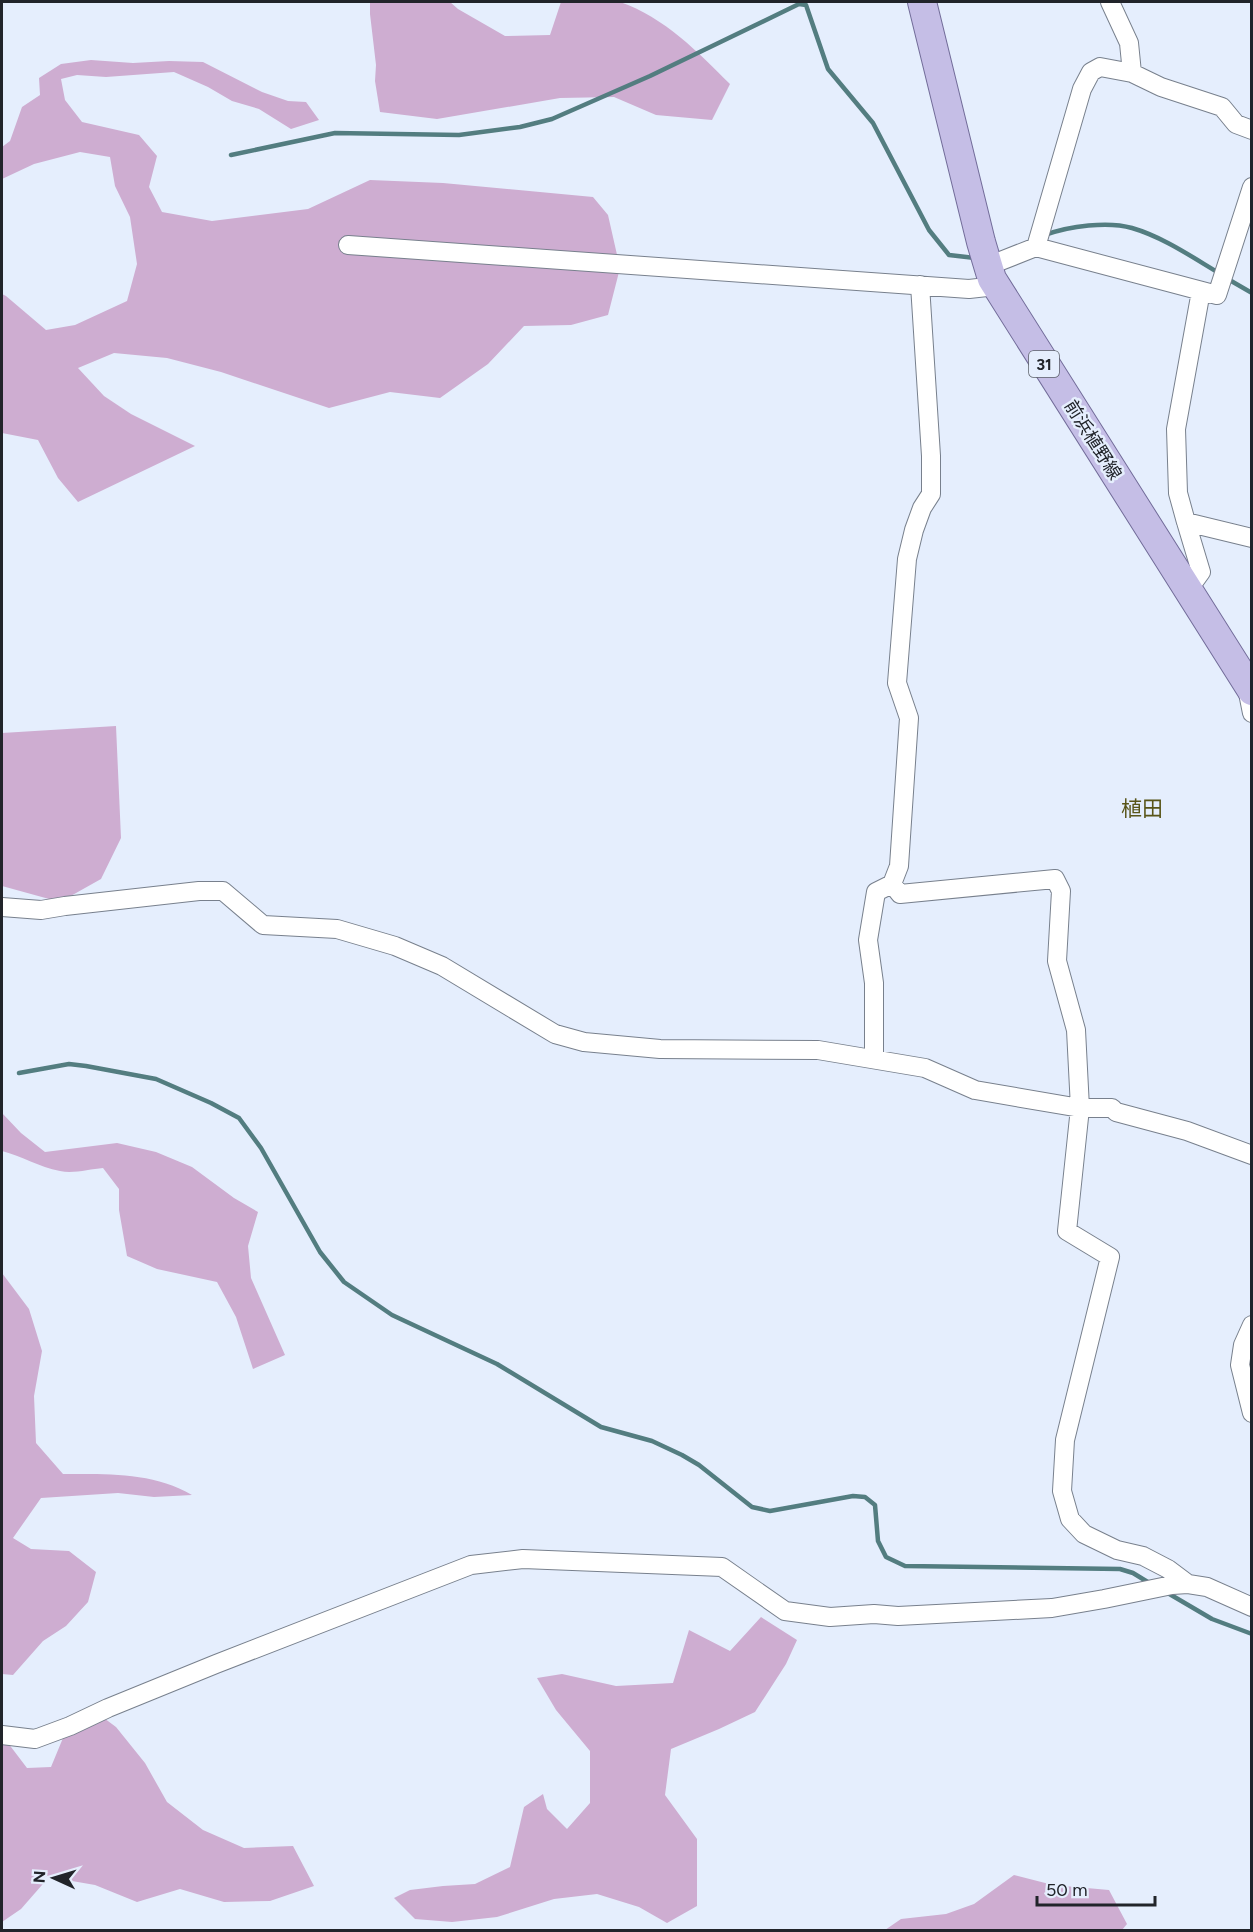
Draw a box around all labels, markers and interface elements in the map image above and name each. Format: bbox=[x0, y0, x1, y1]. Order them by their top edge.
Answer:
road number: 31 bbox=[1029, 351, 1059, 377]
street label: 前浜植野線 bbox=[1060, 396, 1126, 484]
district label: 植田 bbox=[1121, 796, 1163, 821]
north arrow bbox=[24, 1848, 84, 1908]
scale bar bbox=[1037, 1869, 1156, 1907]
text: N bbox=[30, 1870, 49, 1884]
text: 50 m bbox=[1046, 1879, 1088, 1901]

